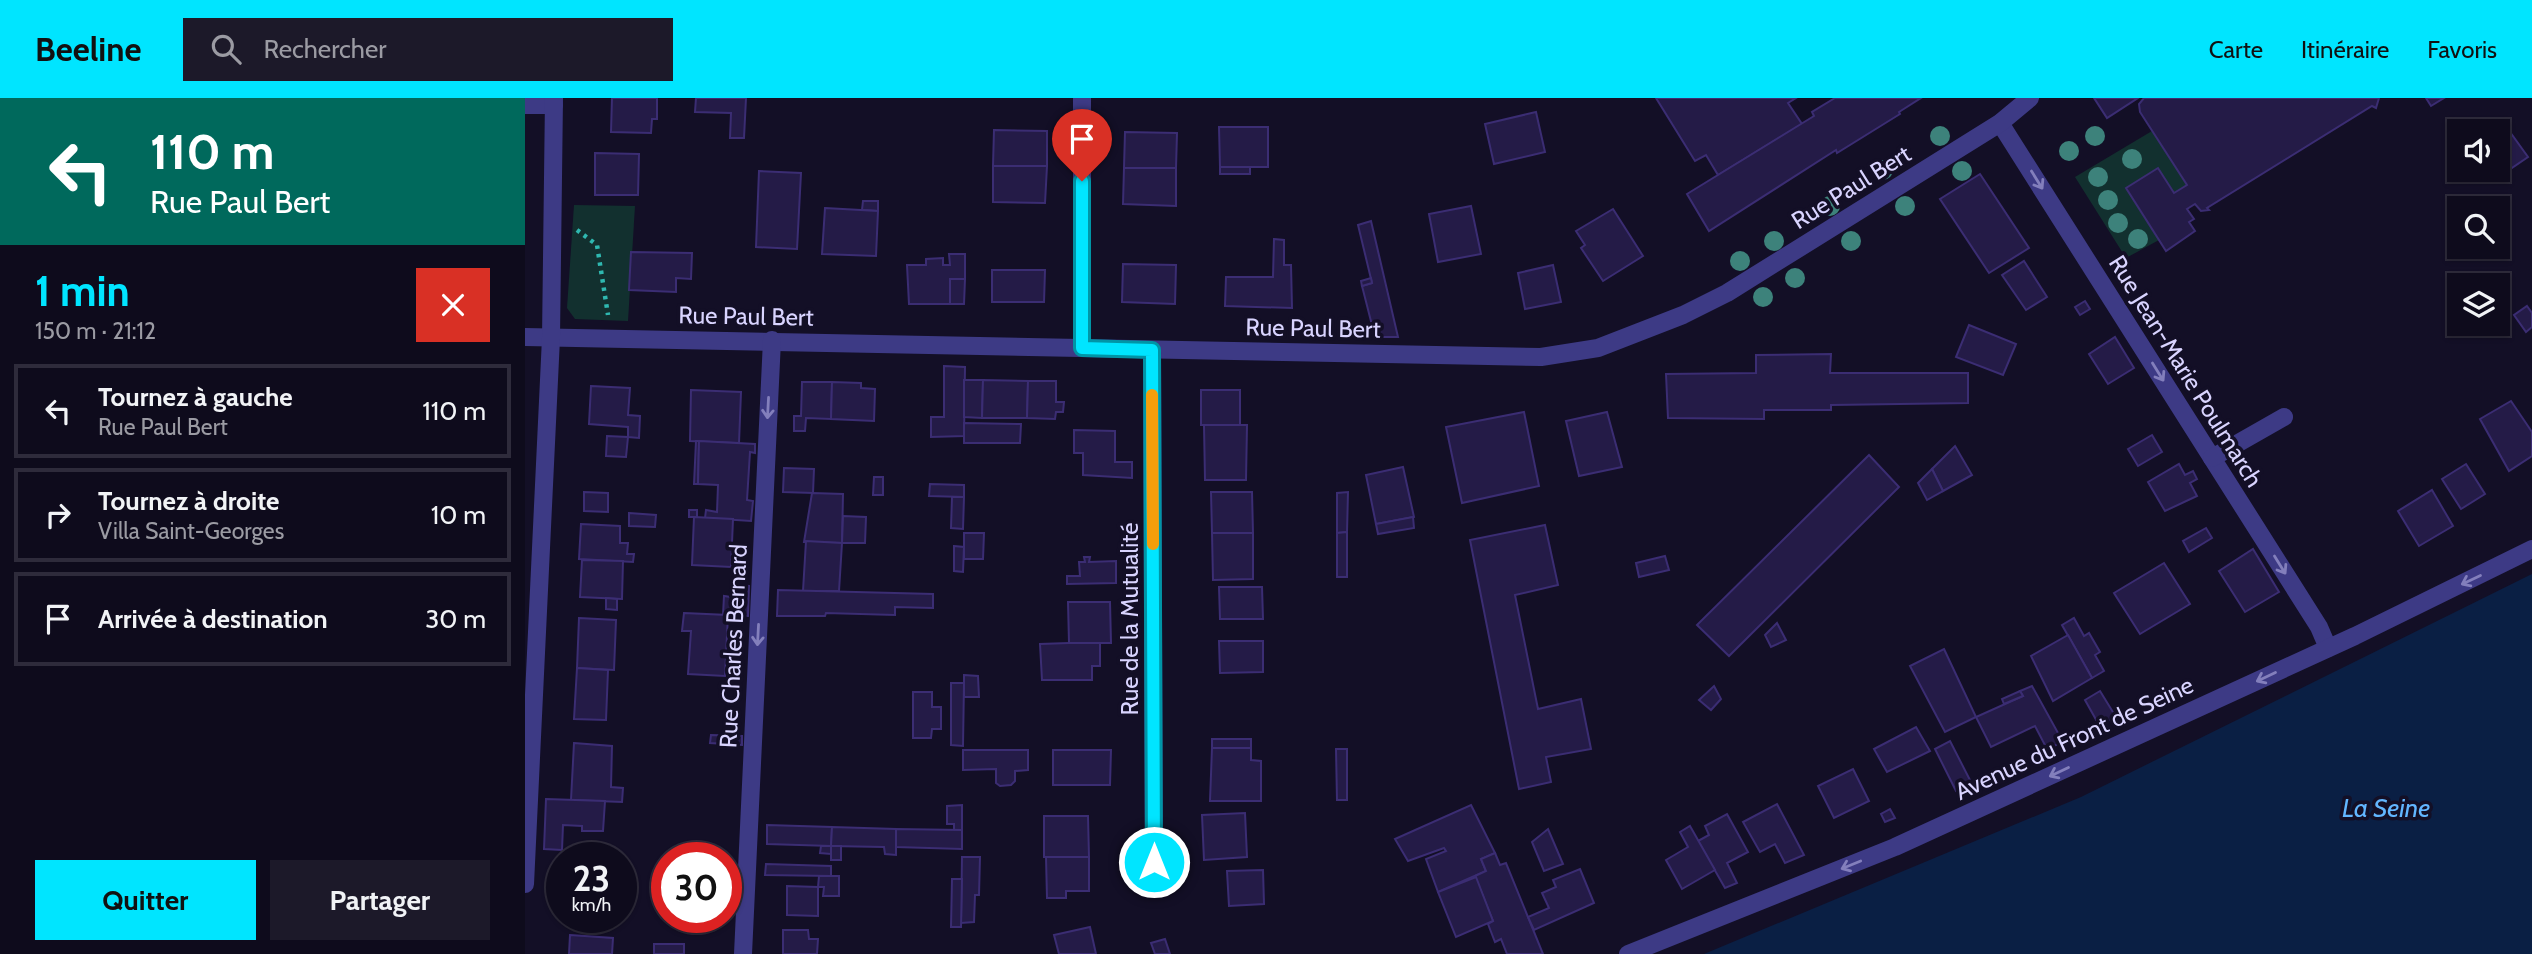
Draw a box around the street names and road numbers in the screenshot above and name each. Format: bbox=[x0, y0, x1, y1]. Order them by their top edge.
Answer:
street label: Rue Paul Bert bbox=[1786, 139, 1916, 235]
street label: Rue Jean-Marie Poulmarch bbox=[2103, 250, 2269, 492]
street label: Rue Paul Bert bbox=[678, 300, 814, 332]
street label: Rue Paul Bert bbox=[1245, 312, 1381, 344]
street label: Rue de la Mutualité bbox=[1115, 522, 1144, 716]
street label: Rue Charles Bernard bbox=[713, 543, 753, 749]
street label: Avenue du Front de Seine bbox=[1950, 670, 2198, 806]

